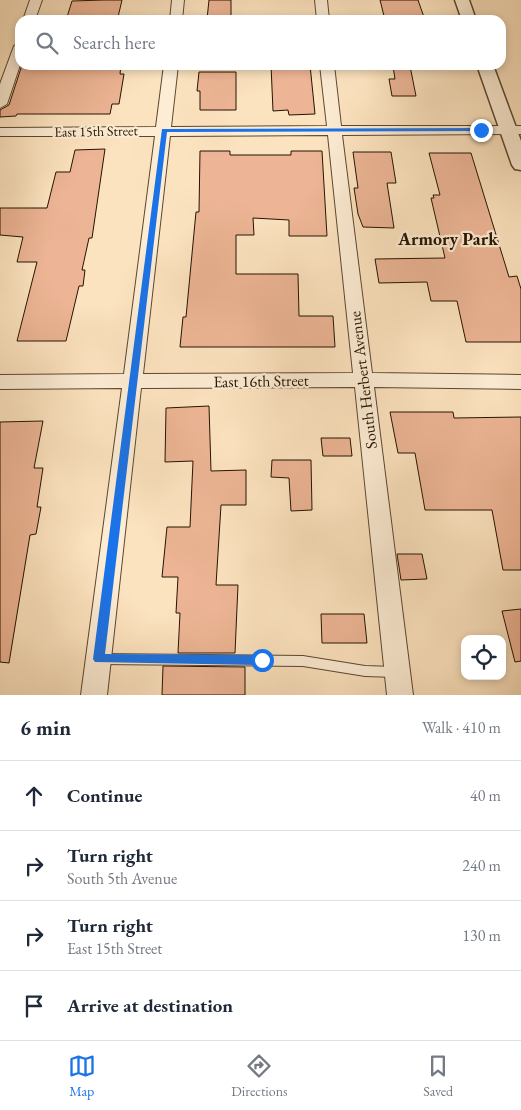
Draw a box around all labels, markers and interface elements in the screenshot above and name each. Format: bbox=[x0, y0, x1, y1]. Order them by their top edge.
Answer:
search box bbox=[15, 15, 506, 70]
icon: search bbox=[33, 29, 61, 57]
text: Search here bbox=[73, 30, 155, 55]
route end bbox=[470, 119, 493, 142]
street label: East 15th Street bbox=[54, 121, 138, 141]
district label: Armory Park bbox=[397, 227, 499, 250]
street label: South Herbert Avenue bbox=[344, 310, 382, 450]
street label: East 16th Street bbox=[213, 370, 309, 392]
map controls bbox=[461, 635, 506, 680]
button: locate bbox=[461, 635, 506, 680]
route start bbox=[251, 649, 274, 672]
text: 6 min bbox=[20, 714, 71, 741]
text: Walk · 410 m bbox=[422, 717, 501, 738]
icon: ahead bbox=[20, 782, 48, 810]
text: Continue bbox=[67, 783, 142, 808]
text: 40 m bbox=[470, 785, 501, 806]
text: Turn right bbox=[67, 843, 153, 868]
icon: right bbox=[20, 852, 48, 880]
text: 240 m bbox=[462, 855, 501, 876]
text: South 5th Avenue bbox=[67, 868, 177, 889]
text: Turn right bbox=[67, 913, 153, 938]
icon: right bbox=[20, 922, 48, 950]
text: 130 m bbox=[462, 925, 501, 946]
text: East 15th Street bbox=[67, 938, 162, 959]
icon: arrive bbox=[20, 992, 48, 1020]
text: Arrive at destination bbox=[67, 993, 233, 1018]
tab: Map bbox=[68, 1052, 96, 1100]
tab: Directions bbox=[231, 1052, 288, 1100]
tab: Saved bbox=[423, 1052, 453, 1100]

